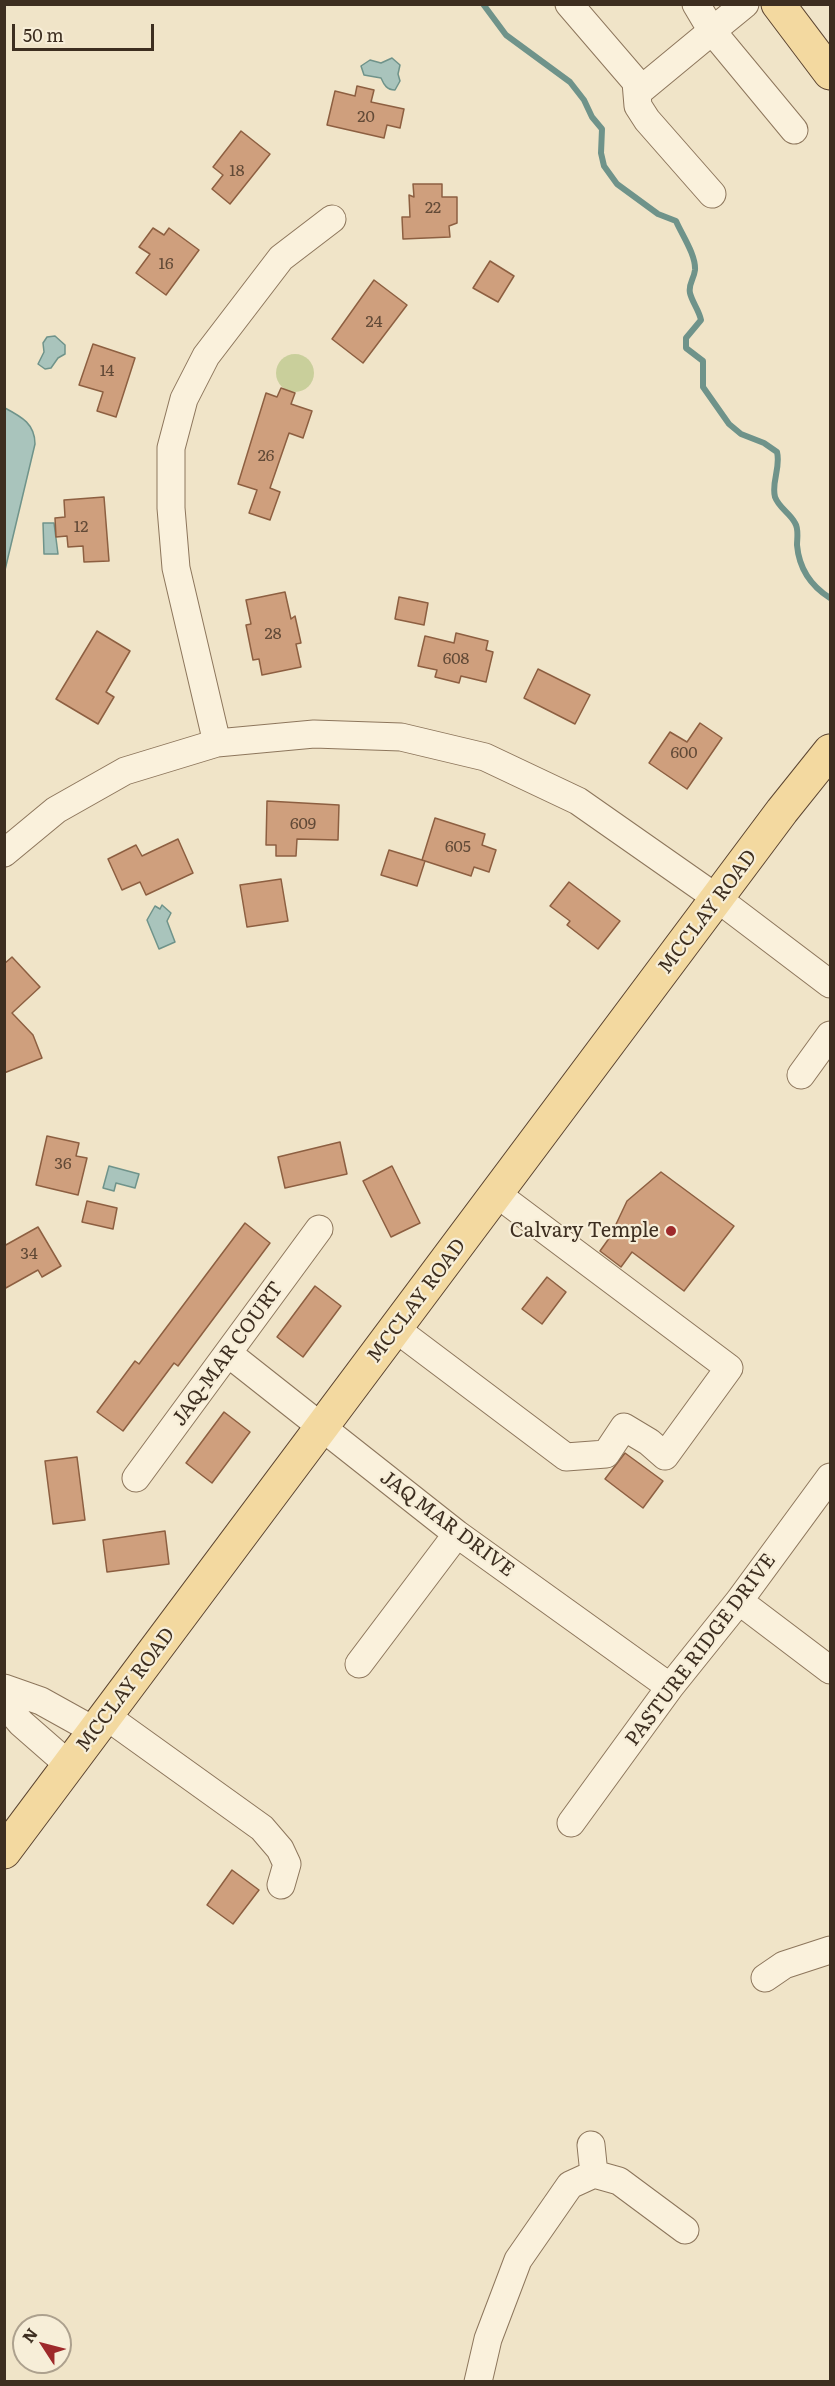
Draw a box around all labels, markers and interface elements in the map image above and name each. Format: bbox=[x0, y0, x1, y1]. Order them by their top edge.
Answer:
scale bar bbox=[15, 12, 158, 50]
text: 50 m bbox=[23, 21, 64, 48]
house number: 20 bbox=[357, 107, 375, 127]
house number: 18 bbox=[229, 161, 245, 181]
house number: 22 bbox=[425, 198, 441, 218]
house number: 16 bbox=[158, 254, 174, 274]
house number: 24 bbox=[366, 312, 382, 332]
house number: 14 bbox=[100, 361, 114, 381]
house number: 26 bbox=[258, 446, 274, 466]
house number: 12 bbox=[74, 517, 88, 537]
house number: 28 bbox=[265, 624, 281, 644]
house number: 608 bbox=[443, 649, 469, 669]
house number: 600 bbox=[670, 743, 698, 763]
house number: 609 bbox=[290, 814, 316, 834]
house number: 605 bbox=[445, 837, 471, 857]
street label: MCCLAY ROAD bbox=[654, 845, 762, 979]
house number: 36 bbox=[54, 1154, 72, 1174]
place label: Calvary Temple bbox=[510, 1219, 659, 1243]
marker: Calvary Temple bbox=[664, 1224, 678, 1238]
street label: MCCLAY ROAD bbox=[363, 1234, 471, 1368]
house number: 34 bbox=[20, 1244, 38, 1264]
street label: JAQ-MAR COURT bbox=[168, 1277, 288, 1431]
street label: JAQ MAR DRIVE bbox=[375, 1466, 519, 1582]
street label: PASTURE RIDGE DRIVE bbox=[621, 1549, 781, 1751]
street label: MCCLAY ROAD bbox=[72, 1623, 180, 1757]
north arrow bbox=[12, 2314, 72, 2374]
text: N bbox=[15, 2322, 43, 2347]

